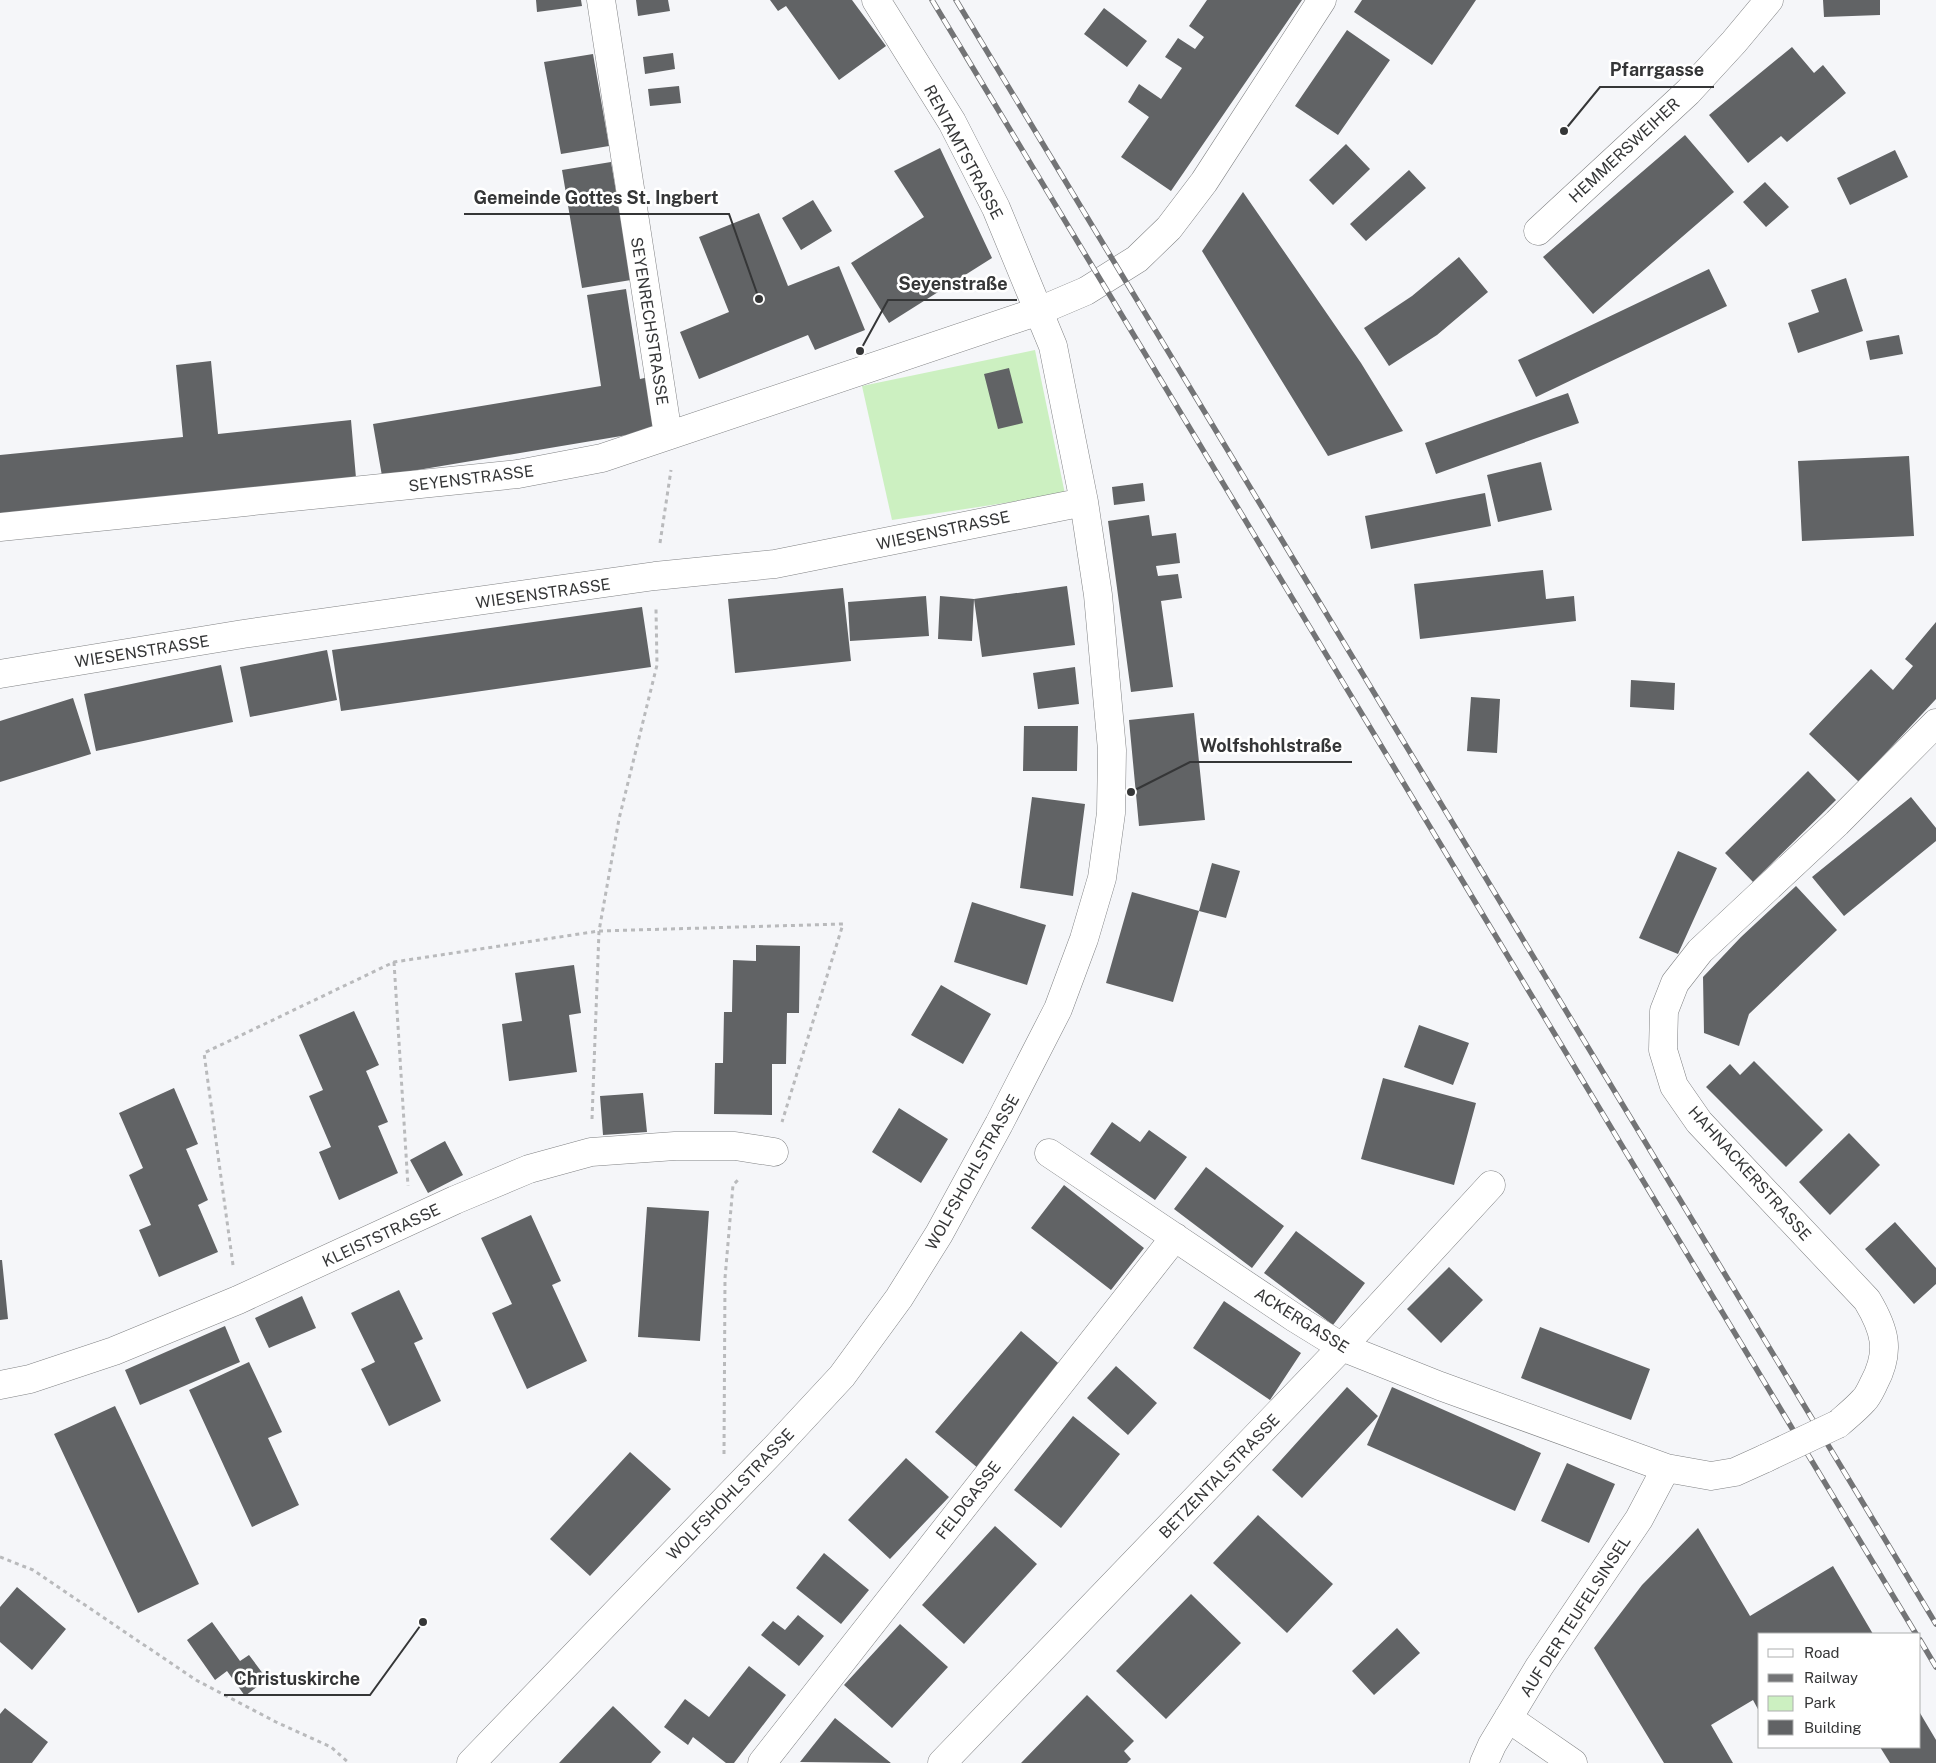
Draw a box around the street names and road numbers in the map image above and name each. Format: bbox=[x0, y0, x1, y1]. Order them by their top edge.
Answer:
street label: RENTAMTSTRASSE bbox=[920, 82, 1007, 223]
street label: HEMMERSWEIHER bbox=[1565, 94, 1684, 207]
street label: SEYENRECHSTRASSE bbox=[627, 236, 672, 407]
street label: SEYENSTRASSE bbox=[407, 461, 535, 496]
street label: WIESENSTRASSE bbox=[875, 507, 1012, 554]
street label: WIESENSTRASSE bbox=[474, 575, 612, 612]
street label: WIESENSTRASSE bbox=[73, 631, 211, 672]
street label: WOLFSHOHLSTRASSE bbox=[922, 1091, 1023, 1253]
street label: HAHNACKERSTRASSE bbox=[1684, 1102, 1815, 1245]
street label: KLEISTSTRASSE bbox=[319, 1200, 443, 1271]
street label: ACKERGASSE bbox=[1251, 1284, 1352, 1357]
street label: BETZENTALSTRASSE bbox=[1155, 1410, 1284, 1542]
street label: WOLFSHOHLSTRASSE bbox=[663, 1425, 798, 1564]
street label: FELDGASSE bbox=[932, 1457, 1005, 1543]
street label: AUF DER TEUFELSINSEL bbox=[1516, 1532, 1635, 1700]

